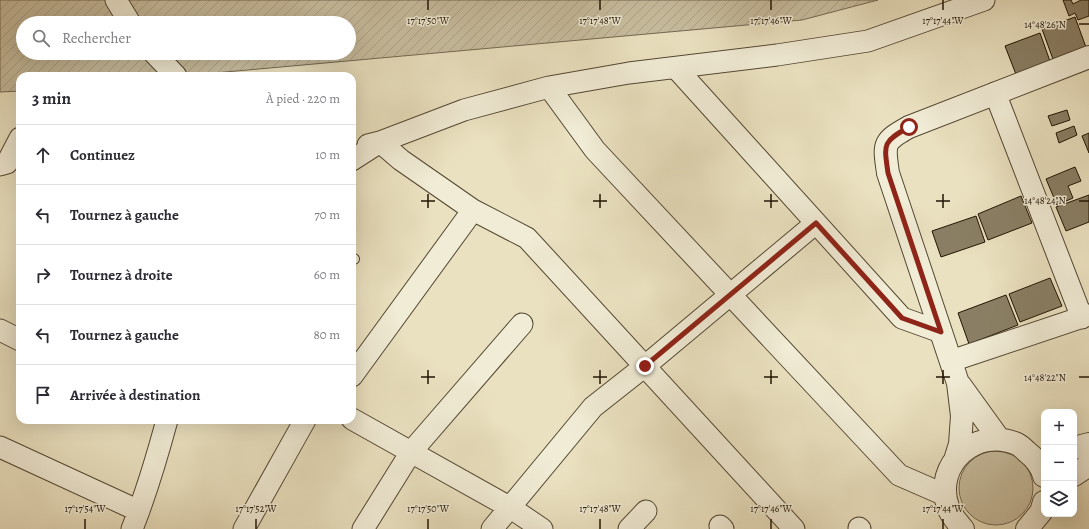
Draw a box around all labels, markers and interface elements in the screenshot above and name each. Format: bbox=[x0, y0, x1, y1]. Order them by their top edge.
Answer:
text: 17°17'50"W bbox=[407, 14, 450, 27]
text: 17°17'48"W bbox=[579, 14, 622, 27]
text: 17°17'46"W bbox=[750, 14, 792, 27]
text: 17°17'44"W bbox=[922, 14, 964, 27]
search box bbox=[16, 16, 356, 60]
text: 14°48'26"N bbox=[1024, 18, 1066, 31]
icon: search bbox=[30, 27, 52, 49]
text: Rechercher bbox=[62, 28, 131, 48]
text: 3 min bbox=[32, 87, 71, 110]
text: À pied · 220 m bbox=[266, 90, 340, 107]
route start bbox=[900, 118, 918, 136]
icon: ahead bbox=[32, 144, 54, 166]
text: Continuez bbox=[70, 145, 135, 165]
text: 10 m bbox=[315, 146, 340, 163]
text: 14°48'24"N bbox=[1024, 194, 1066, 207]
icon: left bbox=[32, 204, 54, 226]
text: Tournez à gauche bbox=[70, 205, 179, 225]
text: 70 m bbox=[314, 206, 340, 223]
icon: right bbox=[32, 264, 54, 286]
text: Tournez à droite bbox=[70, 265, 173, 285]
text: 60 m bbox=[314, 266, 340, 283]
icon: left bbox=[32, 324, 54, 346]
text: Tournez à gauche bbox=[70, 325, 179, 345]
text: 80 m bbox=[313, 326, 340, 343]
route end bbox=[636, 357, 654, 375]
text: 14°48'22"N bbox=[1024, 371, 1066, 384]
icon: arrive bbox=[32, 384, 54, 406]
text: Arrivée à destination bbox=[70, 385, 201, 405]
map controls bbox=[1041, 409, 1077, 517]
button: + bbox=[1041, 409, 1077, 445]
button: − bbox=[1041, 445, 1077, 481]
button: layers bbox=[1041, 481, 1077, 517]
text: 17°17'54"W bbox=[64, 502, 106, 515]
text: 17°17'52"W bbox=[235, 502, 277, 515]
text: 17°17'50"W bbox=[407, 502, 450, 515]
text: 17°17'48"W bbox=[579, 502, 622, 515]
text: 17°17'46"W bbox=[750, 502, 792, 515]
text: 17°17'44"W bbox=[922, 502, 964, 515]

